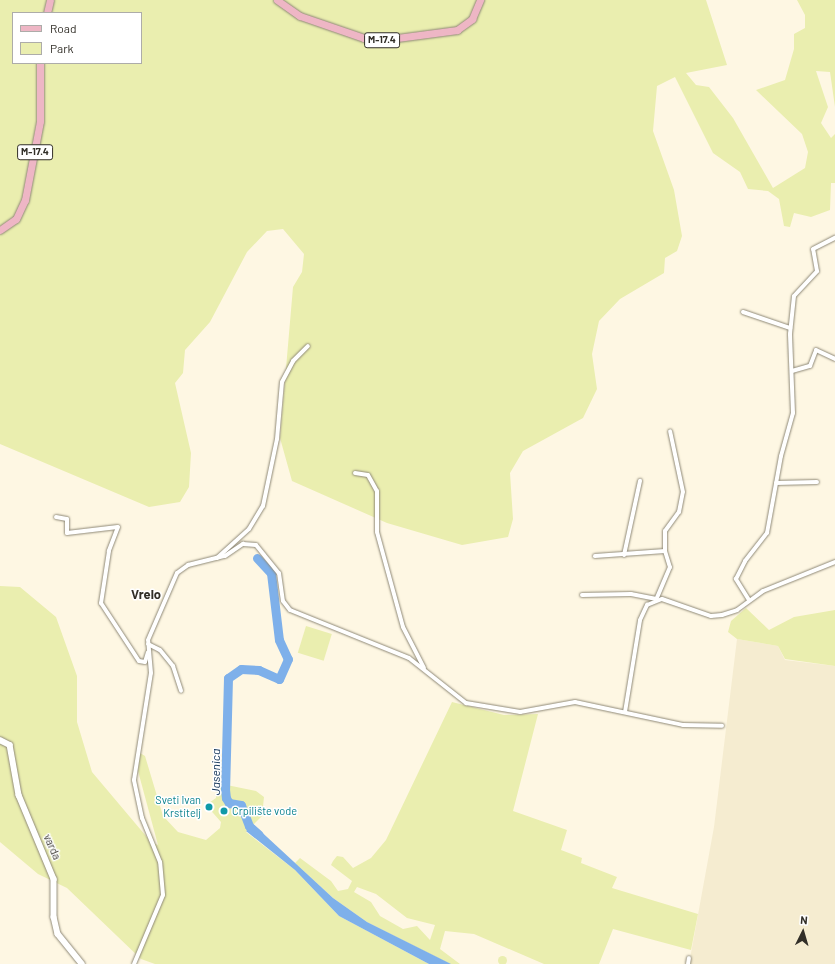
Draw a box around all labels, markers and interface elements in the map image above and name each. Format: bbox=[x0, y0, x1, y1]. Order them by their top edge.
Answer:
legend bbox=[12, 12, 142, 64]
text: Road bbox=[50, 21, 77, 35]
road number: M-17.4 bbox=[364, 32, 400, 48]
text: Park bbox=[50, 41, 74, 55]
road number: M-17.4 bbox=[17, 144, 53, 160]
district label: Vrelo bbox=[131, 586, 161, 602]
water label: Jasenica bbox=[209, 749, 223, 795]
place label: Sveti Ivan Krstitelj bbox=[155, 794, 201, 820]
marker: Sveti Ivan Krstitelj bbox=[204, 802, 214, 812]
place label: Crpilište vode bbox=[232, 804, 297, 818]
marker: Crpilište vode bbox=[219, 806, 229, 816]
street label: varda bbox=[41, 832, 63, 862]
north arrow bbox=[783, 912, 823, 952]
text: N bbox=[800, 913, 808, 926]

